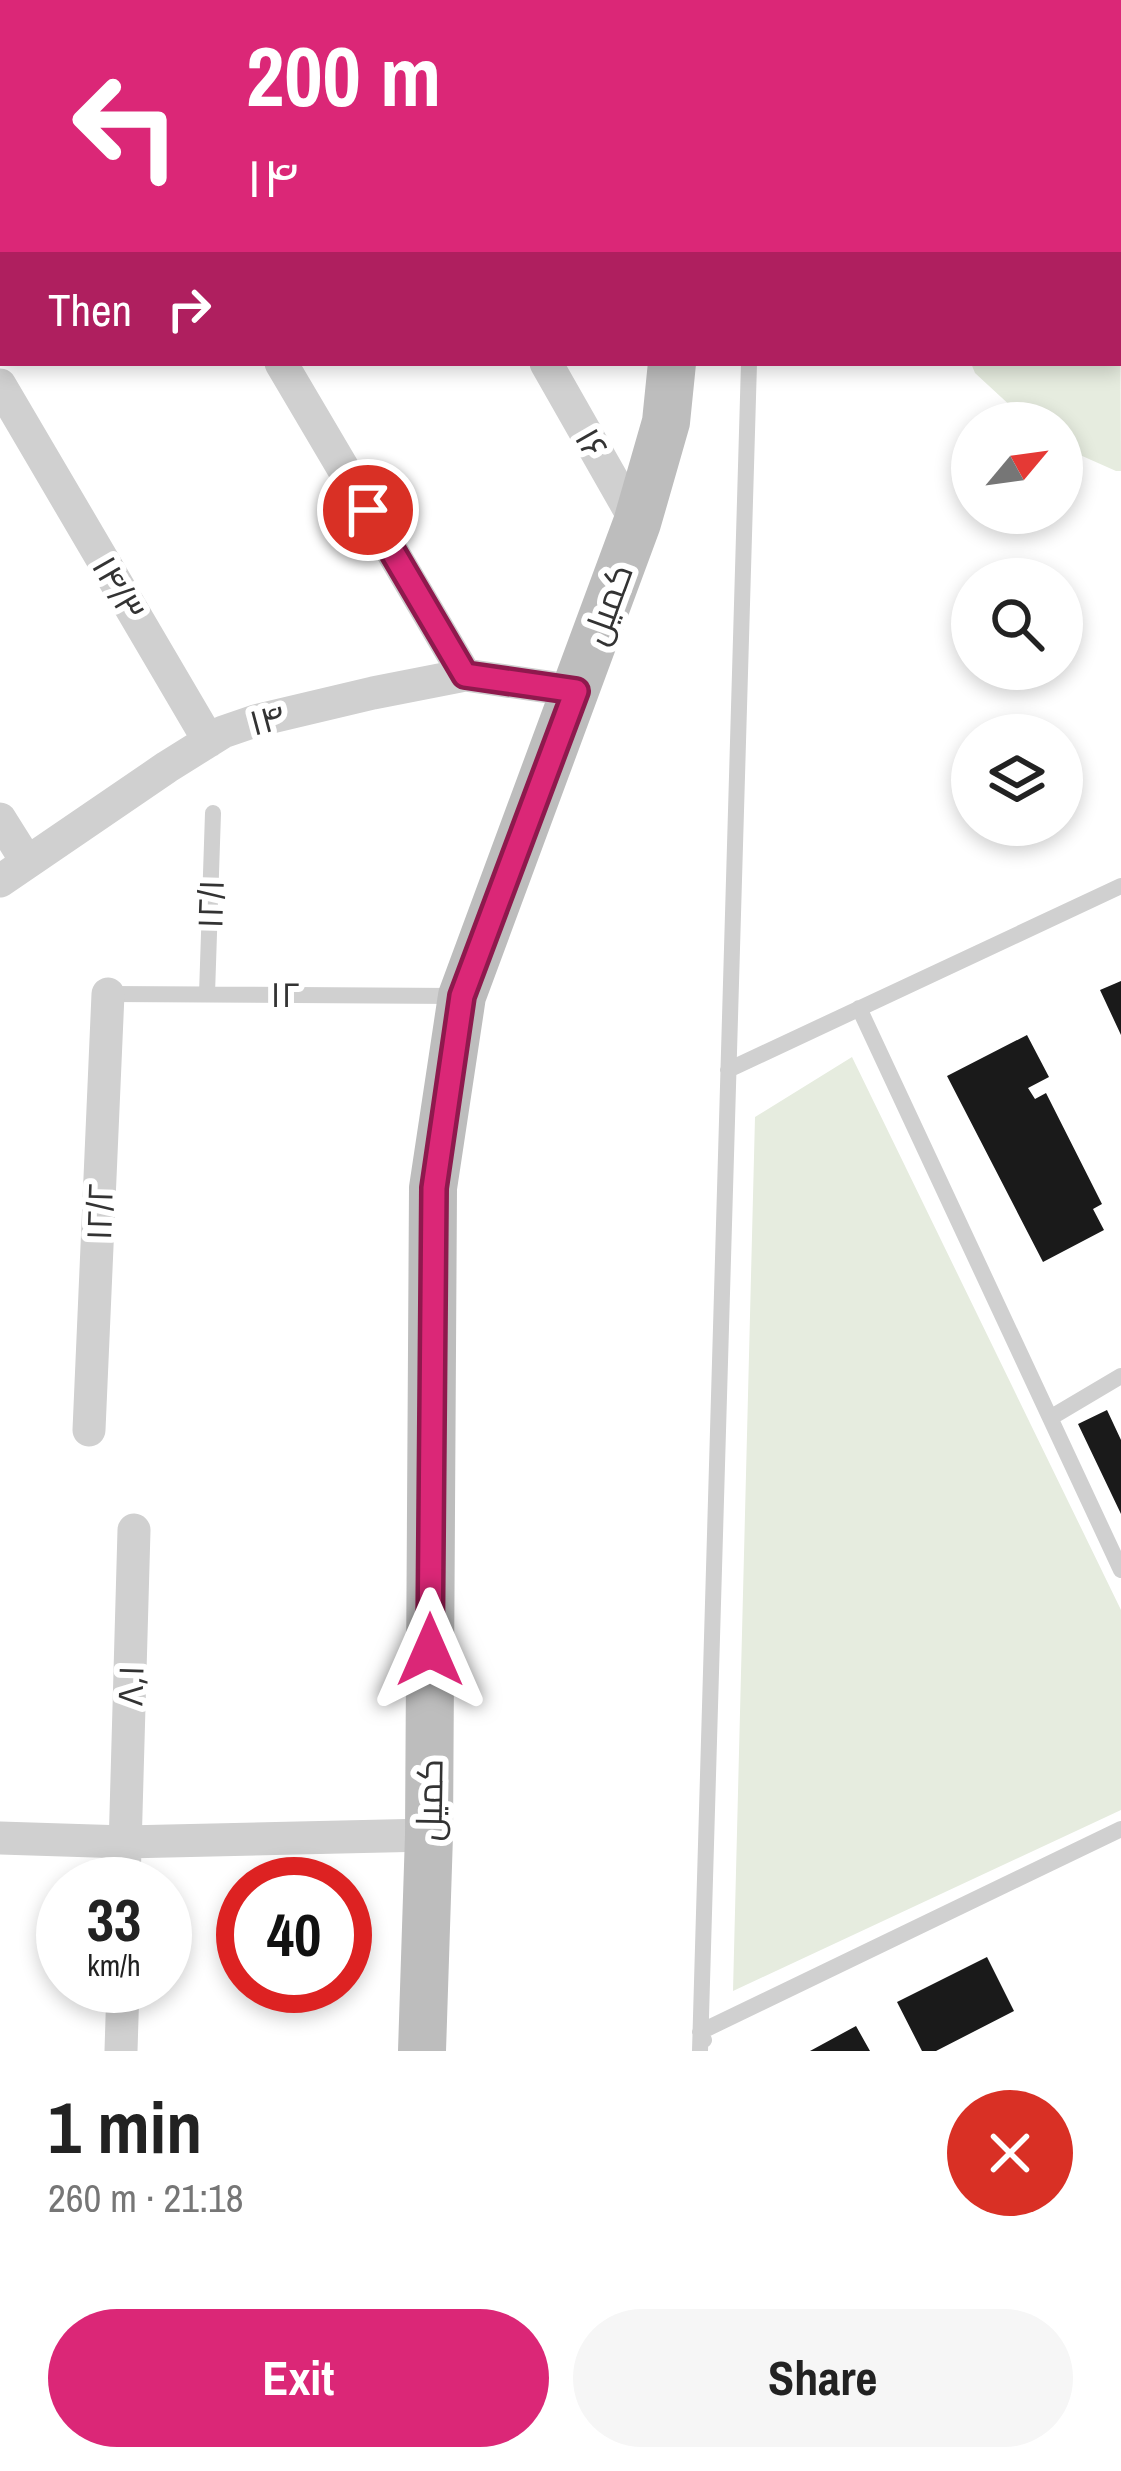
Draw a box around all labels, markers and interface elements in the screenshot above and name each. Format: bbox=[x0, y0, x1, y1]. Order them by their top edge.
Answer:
text: 200 m bbox=[246, 19, 441, 132]
icon: left bbox=[48, 48, 204, 204]
text: ۱۴ bbox=[246, 141, 299, 214]
icon: right bbox=[156, 276, 222, 342]
text: Then bbox=[48, 279, 132, 340]
north arrow bbox=[951, 402, 1083, 534]
map controls bbox=[951, 402, 1083, 846]
street label: ۱۶ bbox=[564, 419, 620, 467]
pin bbox=[317, 459, 419, 561]
icon: arrive bbox=[335, 477, 401, 543]
street label: ۱۴/۳ bbox=[81, 547, 157, 629]
street label: کمیل bbox=[570, 557, 644, 651]
button: search bbox=[951, 558, 1083, 690]
street label: ۱۴ bbox=[244, 691, 290, 747]
button: layers bbox=[951, 714, 1083, 846]
street label: ۱۲/۱ bbox=[185, 878, 235, 930]
street label: ۱۲ bbox=[270, 970, 300, 1018]
street label: ۱۲/۲ bbox=[74, 1183, 124, 1241]
position arrow bbox=[367, 1587, 493, 1713]
street label: ۸٫۱ bbox=[105, 1664, 155, 1708]
street label: کمیل bbox=[404, 1758, 454, 1842]
speed limit sign: 40 bbox=[216, 1857, 372, 2013]
text: 33 bbox=[87, 1879, 141, 1960]
text: km/h bbox=[87, 1945, 141, 1985]
text: 1 min bbox=[48, 2078, 202, 2175]
button: close bbox=[947, 2090, 1073, 2216]
text: 260 m · 21:18 bbox=[48, 2172, 244, 2224]
button: Exit bbox=[48, 2309, 549, 2447]
button: Share bbox=[573, 2309, 1073, 2447]

